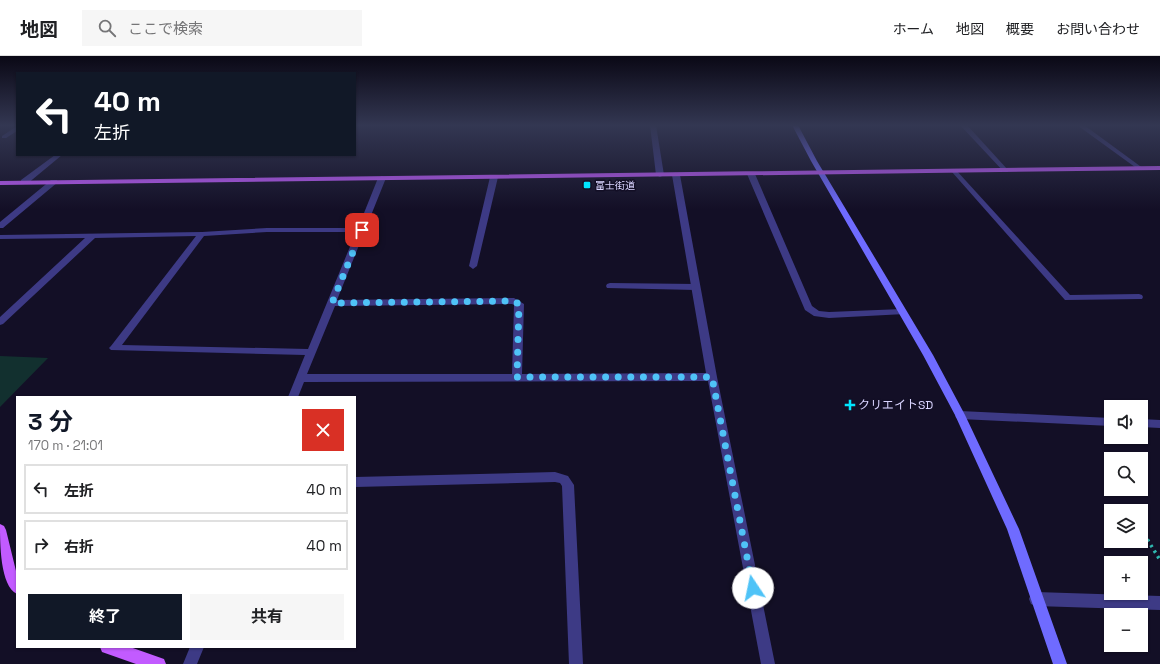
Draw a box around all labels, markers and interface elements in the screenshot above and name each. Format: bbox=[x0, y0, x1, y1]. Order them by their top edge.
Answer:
search box bbox=[82, 10, 362, 46]
text: 地図 bbox=[20, 17, 58, 42]
icon: search bbox=[96, 17, 118, 39]
text: ここで検索 bbox=[128, 19, 203, 38]
text: ホーム bbox=[892, 20, 934, 38]
text: 地図 bbox=[956, 20, 984, 38]
text: 概要 bbox=[1006, 20, 1034, 38]
text: お問い合わせ bbox=[1056, 20, 1140, 38]
text: 40 m bbox=[94, 83, 161, 119]
icon: left bbox=[28, 88, 80, 140]
text: 左折 bbox=[94, 121, 130, 144]
place label: 富士街道 bbox=[595, 179, 635, 192]
marker: 富士街道 bbox=[582, 180, 592, 190]
pin bbox=[345, 213, 379, 247]
icon: arrive bbox=[351, 219, 373, 241]
place label: クリエイトSD bbox=[858, 397, 933, 413]
marker: クリエイトSD bbox=[845, 400, 855, 410]
map controls bbox=[1104, 400, 1148, 652]
button: sound bbox=[1104, 400, 1148, 444]
text: 3 分 bbox=[28, 406, 73, 437]
button: close bbox=[302, 409, 344, 451]
text: 170 m · 21:01 bbox=[28, 437, 103, 454]
button: search bbox=[1104, 452, 1148, 496]
icon: left bbox=[30, 478, 52, 500]
text: 40 m bbox=[306, 480, 342, 499]
text: 左折 bbox=[64, 481, 94, 500]
button: layers bbox=[1104, 504, 1148, 548]
icon: right bbox=[30, 534, 52, 556]
text: 40 m bbox=[306, 536, 342, 555]
text: 右折 bbox=[64, 537, 94, 556]
button: + bbox=[1104, 556, 1148, 600]
position arrow bbox=[732, 567, 774, 609]
button: 終了 bbox=[28, 594, 182, 640]
button: 共有 bbox=[190, 594, 344, 640]
button: − bbox=[1104, 608, 1148, 652]

